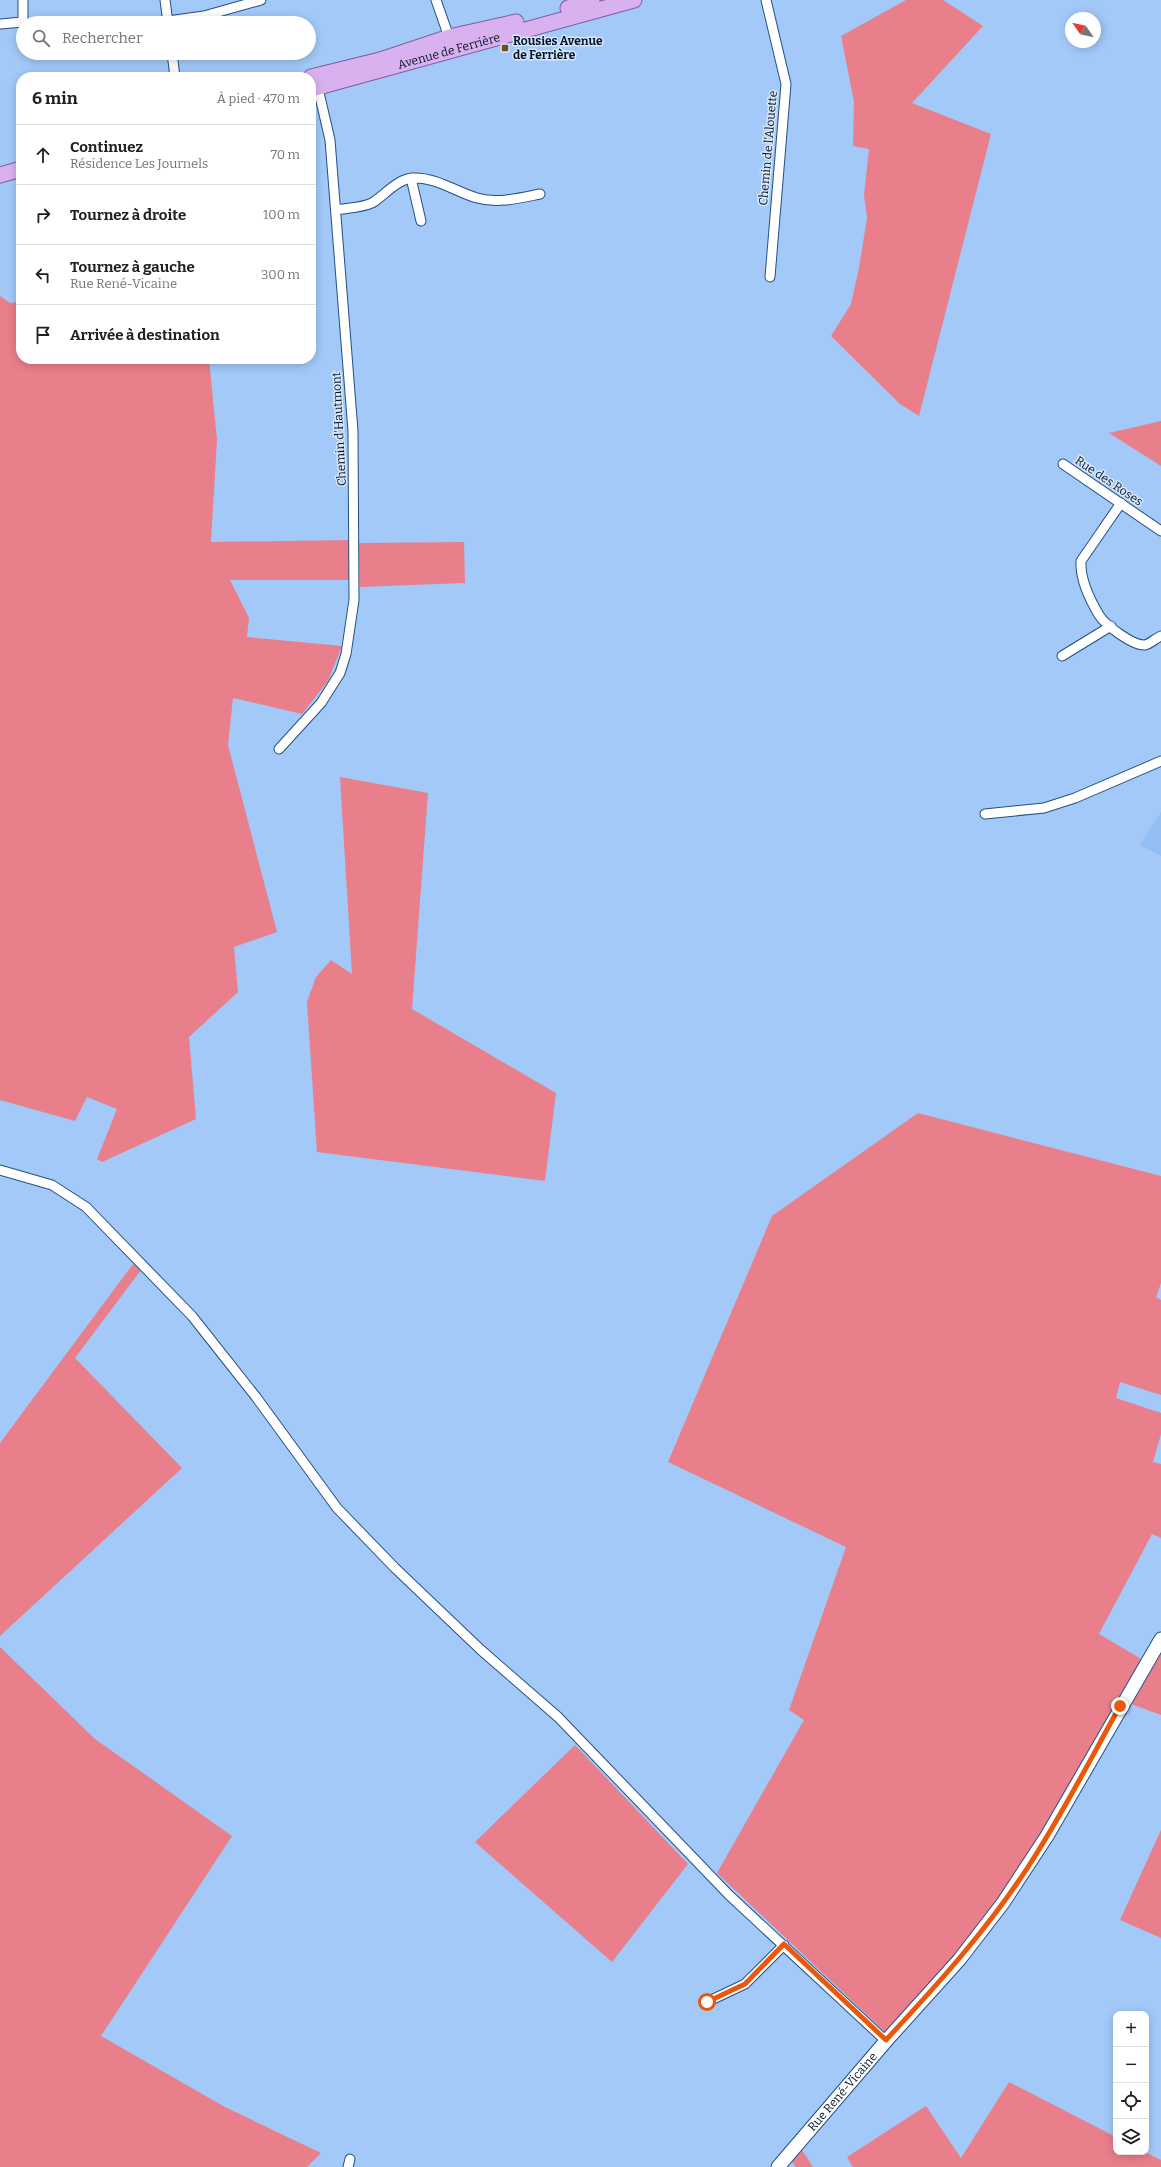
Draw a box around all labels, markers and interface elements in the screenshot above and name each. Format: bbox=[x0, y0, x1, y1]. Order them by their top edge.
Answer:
north arrow bbox=[1065, 12, 1101, 48]
search box bbox=[16, 16, 316, 60]
icon: search bbox=[30, 27, 52, 49]
text: Rechercher bbox=[62, 29, 143, 47]
street label: Avenue de Ferrière bbox=[396, 30, 502, 72]
place label: Rousies Avenue de Ferrière bbox=[513, 34, 603, 62]
marker: Rousies Avenue de Ferrière bbox=[500, 43, 510, 53]
text: 6 min bbox=[32, 88, 78, 109]
street label: Chemin de l'Alouette bbox=[756, 90, 780, 206]
text: À pied · 470 m bbox=[217, 91, 300, 106]
text: Continuez bbox=[70, 138, 143, 156]
icon: ahead bbox=[32, 144, 54, 166]
text: 70 m bbox=[270, 147, 300, 162]
text: Résidence Les Journels bbox=[70, 156, 208, 171]
icon: right bbox=[32, 204, 54, 226]
text: Tournez à droite bbox=[70, 206, 186, 224]
text: 100 m bbox=[263, 207, 300, 222]
text: Tournez à gauche bbox=[70, 258, 195, 276]
icon: left bbox=[32, 264, 54, 286]
text: 300 m bbox=[261, 267, 300, 282]
text: Rue René-Vicaine bbox=[70, 276, 177, 291]
icon: arrive bbox=[32, 324, 54, 346]
text: Arrivée à destination bbox=[70, 326, 220, 344]
street label: Chemin d'Hautmont bbox=[329, 371, 349, 486]
street label: Rue des Roses bbox=[1073, 453, 1146, 509]
route end bbox=[1111, 1697, 1129, 1715]
route start bbox=[698, 1993, 716, 2011]
map controls bbox=[1113, 2011, 1149, 2155]
button: + bbox=[1113, 2011, 1149, 2047]
button: − bbox=[1113, 2047, 1149, 2083]
street label: Rue René-Vicaine bbox=[805, 2050, 880, 2134]
button: locate bbox=[1113, 2083, 1149, 2119]
button: layers bbox=[1113, 2119, 1149, 2155]

